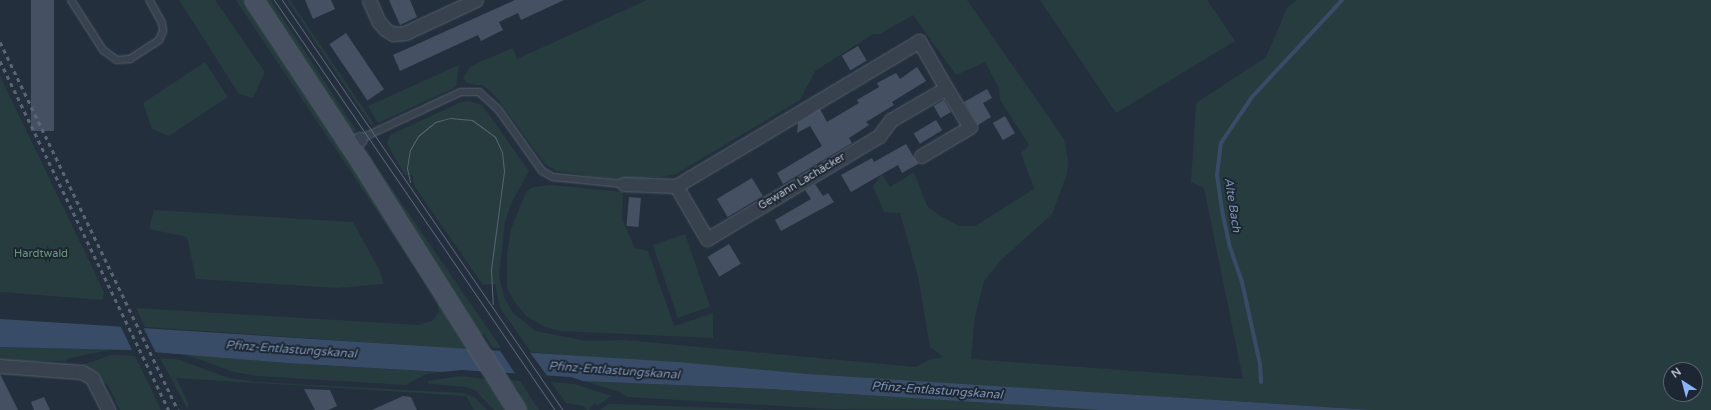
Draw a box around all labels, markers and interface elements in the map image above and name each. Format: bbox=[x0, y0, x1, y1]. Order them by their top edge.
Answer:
street label: Gewann Lachäcker bbox=[756, 151, 848, 213]
water label: Alte Bach bbox=[1221, 177, 1243, 233]
park label: Hardtwald bbox=[14, 247, 68, 261]
water label: Pfinz-Entlastungskanal bbox=[225, 338, 357, 362]
water label: Pfinz-Entlastungskanal bbox=[548, 359, 680, 383]
north arrow bbox=[1663, 362, 1703, 402]
text: N bbox=[1669, 365, 1684, 381]
water label: Pfinz-Entlastungskanal bbox=[871, 379, 1003, 403]

